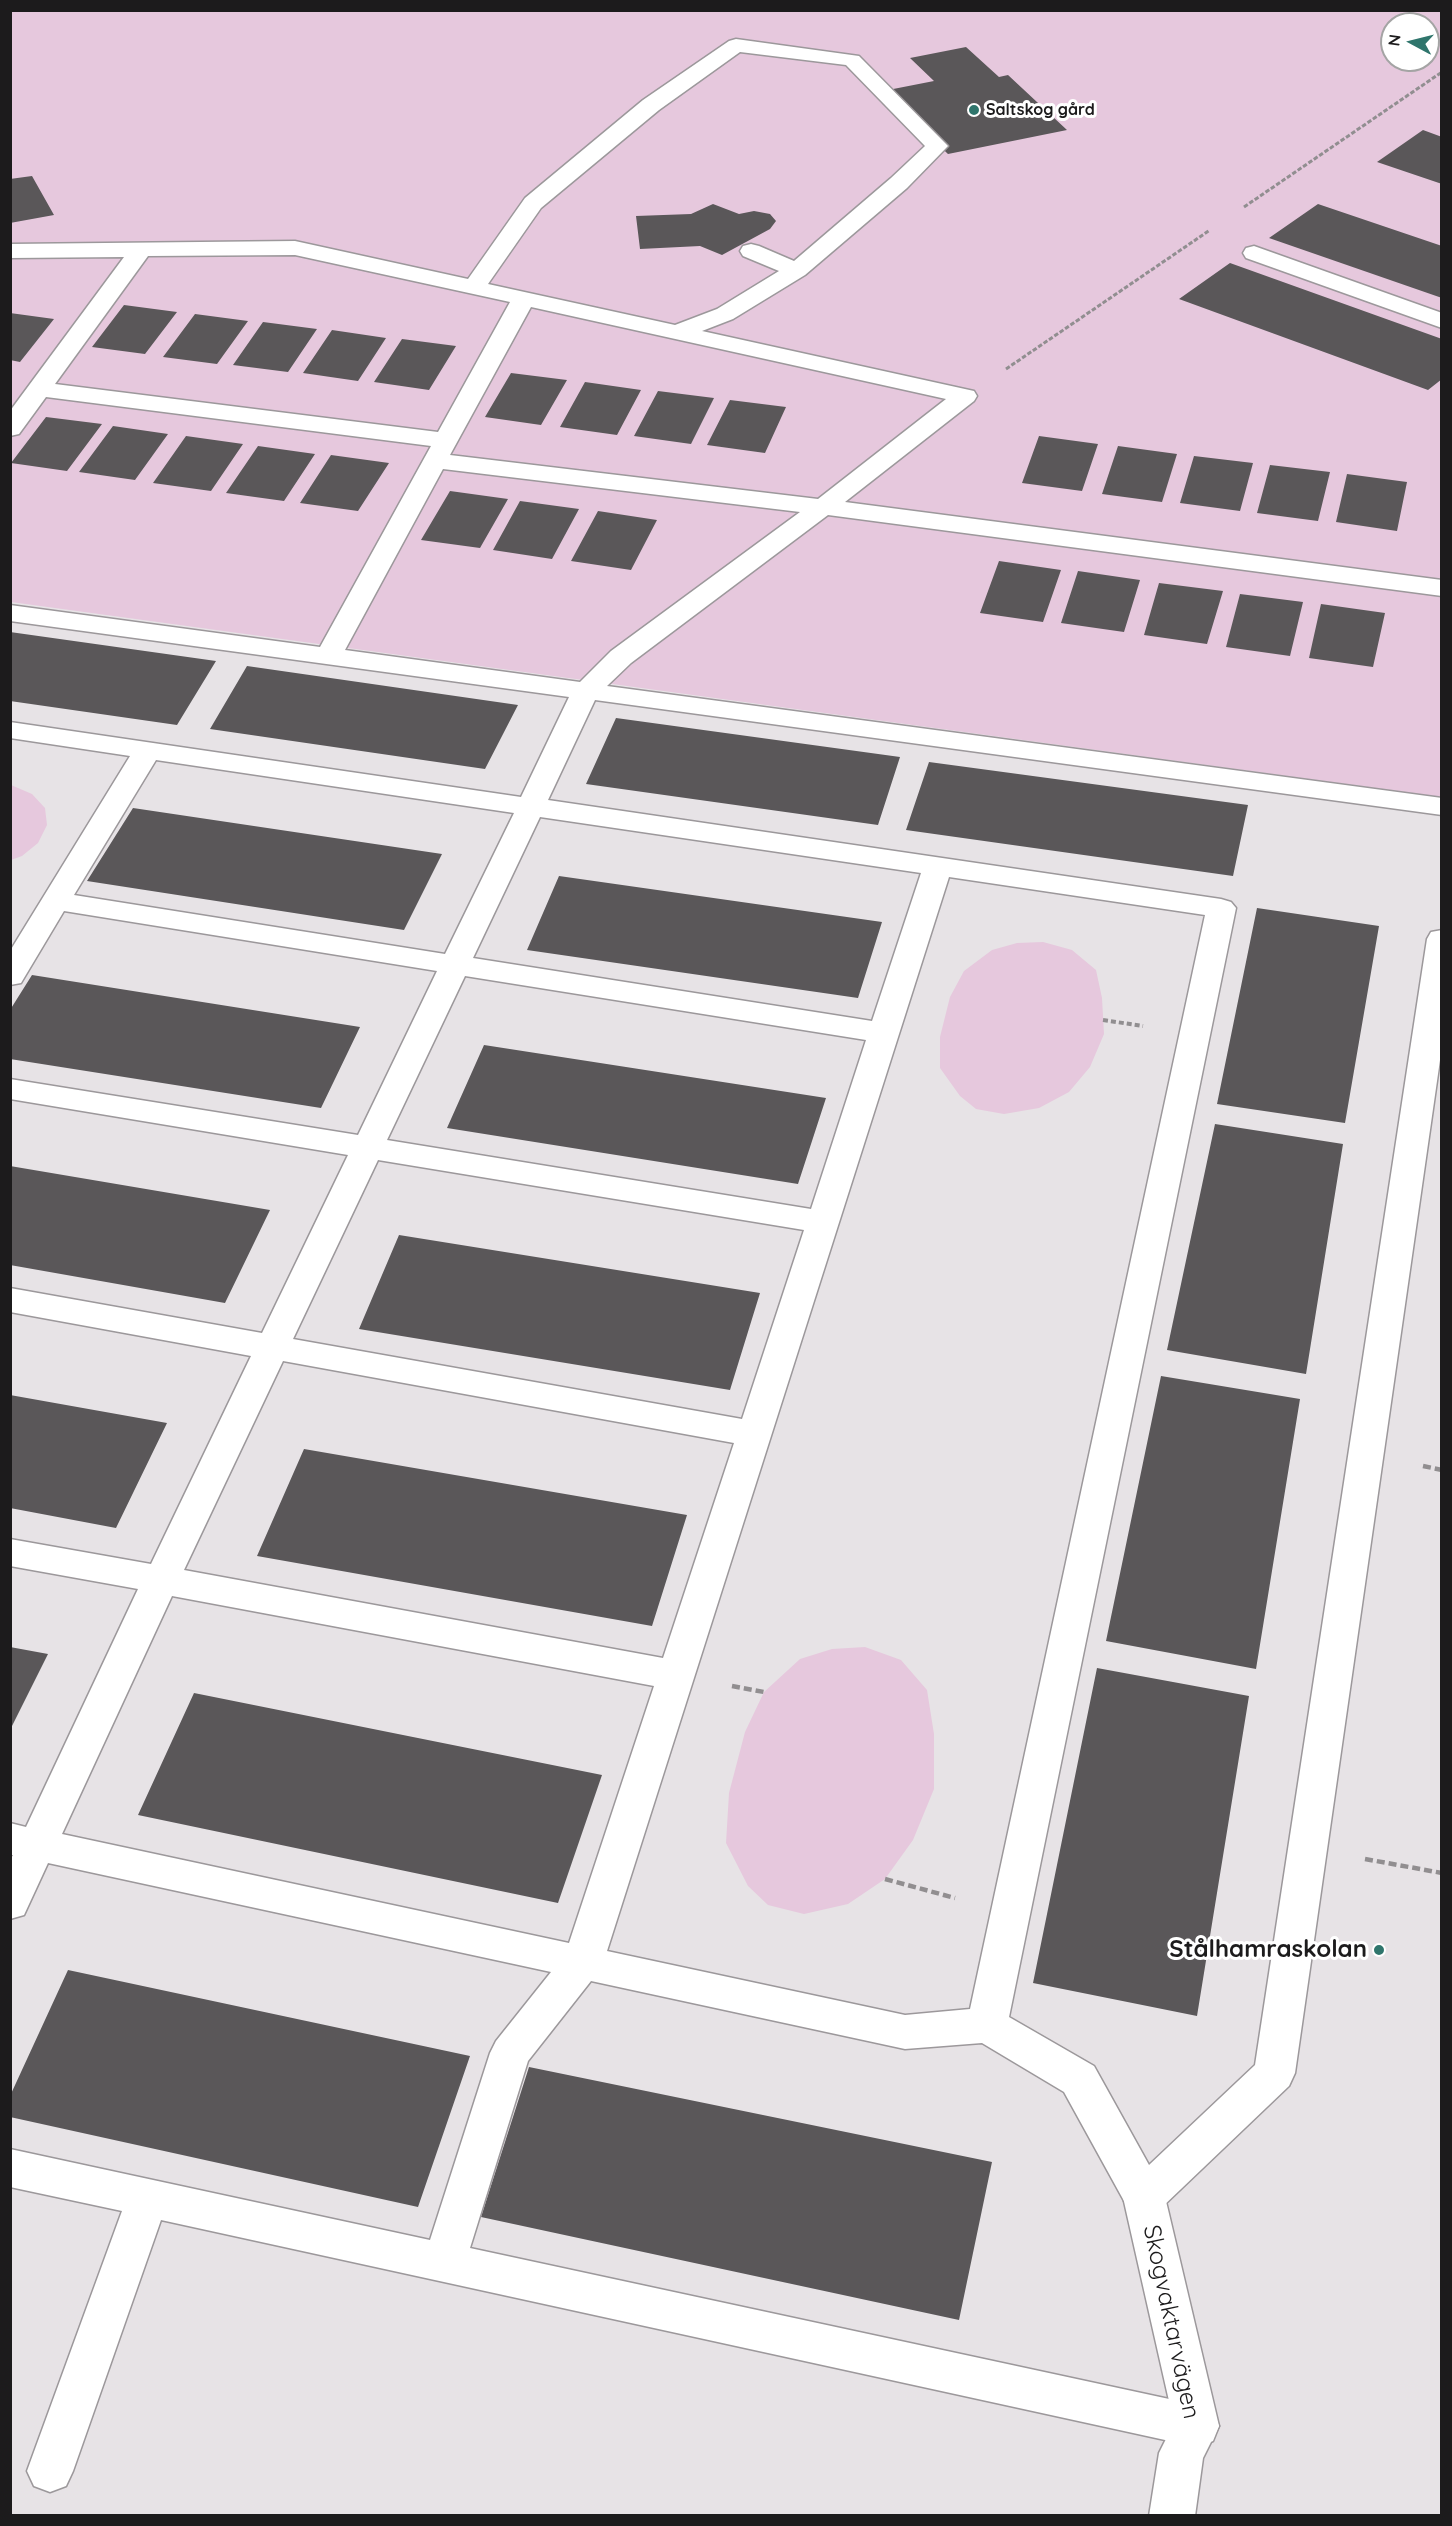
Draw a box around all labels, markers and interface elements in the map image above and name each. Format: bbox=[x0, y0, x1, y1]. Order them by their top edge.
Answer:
north arrow bbox=[1380, 12, 1440, 72]
text: N bbox=[1383, 33, 1405, 47]
place label: Saltskog gård bbox=[986, 100, 1095, 120]
marker: Saltskog gård bbox=[967, 103, 981, 117]
place label: Stålhamraskolan bbox=[1169, 1936, 1367, 1964]
marker: Stålhamraskolan bbox=[1372, 1943, 1386, 1957]
street label: Skogvaktarvägen bbox=[1136, 2222, 1206, 2422]

